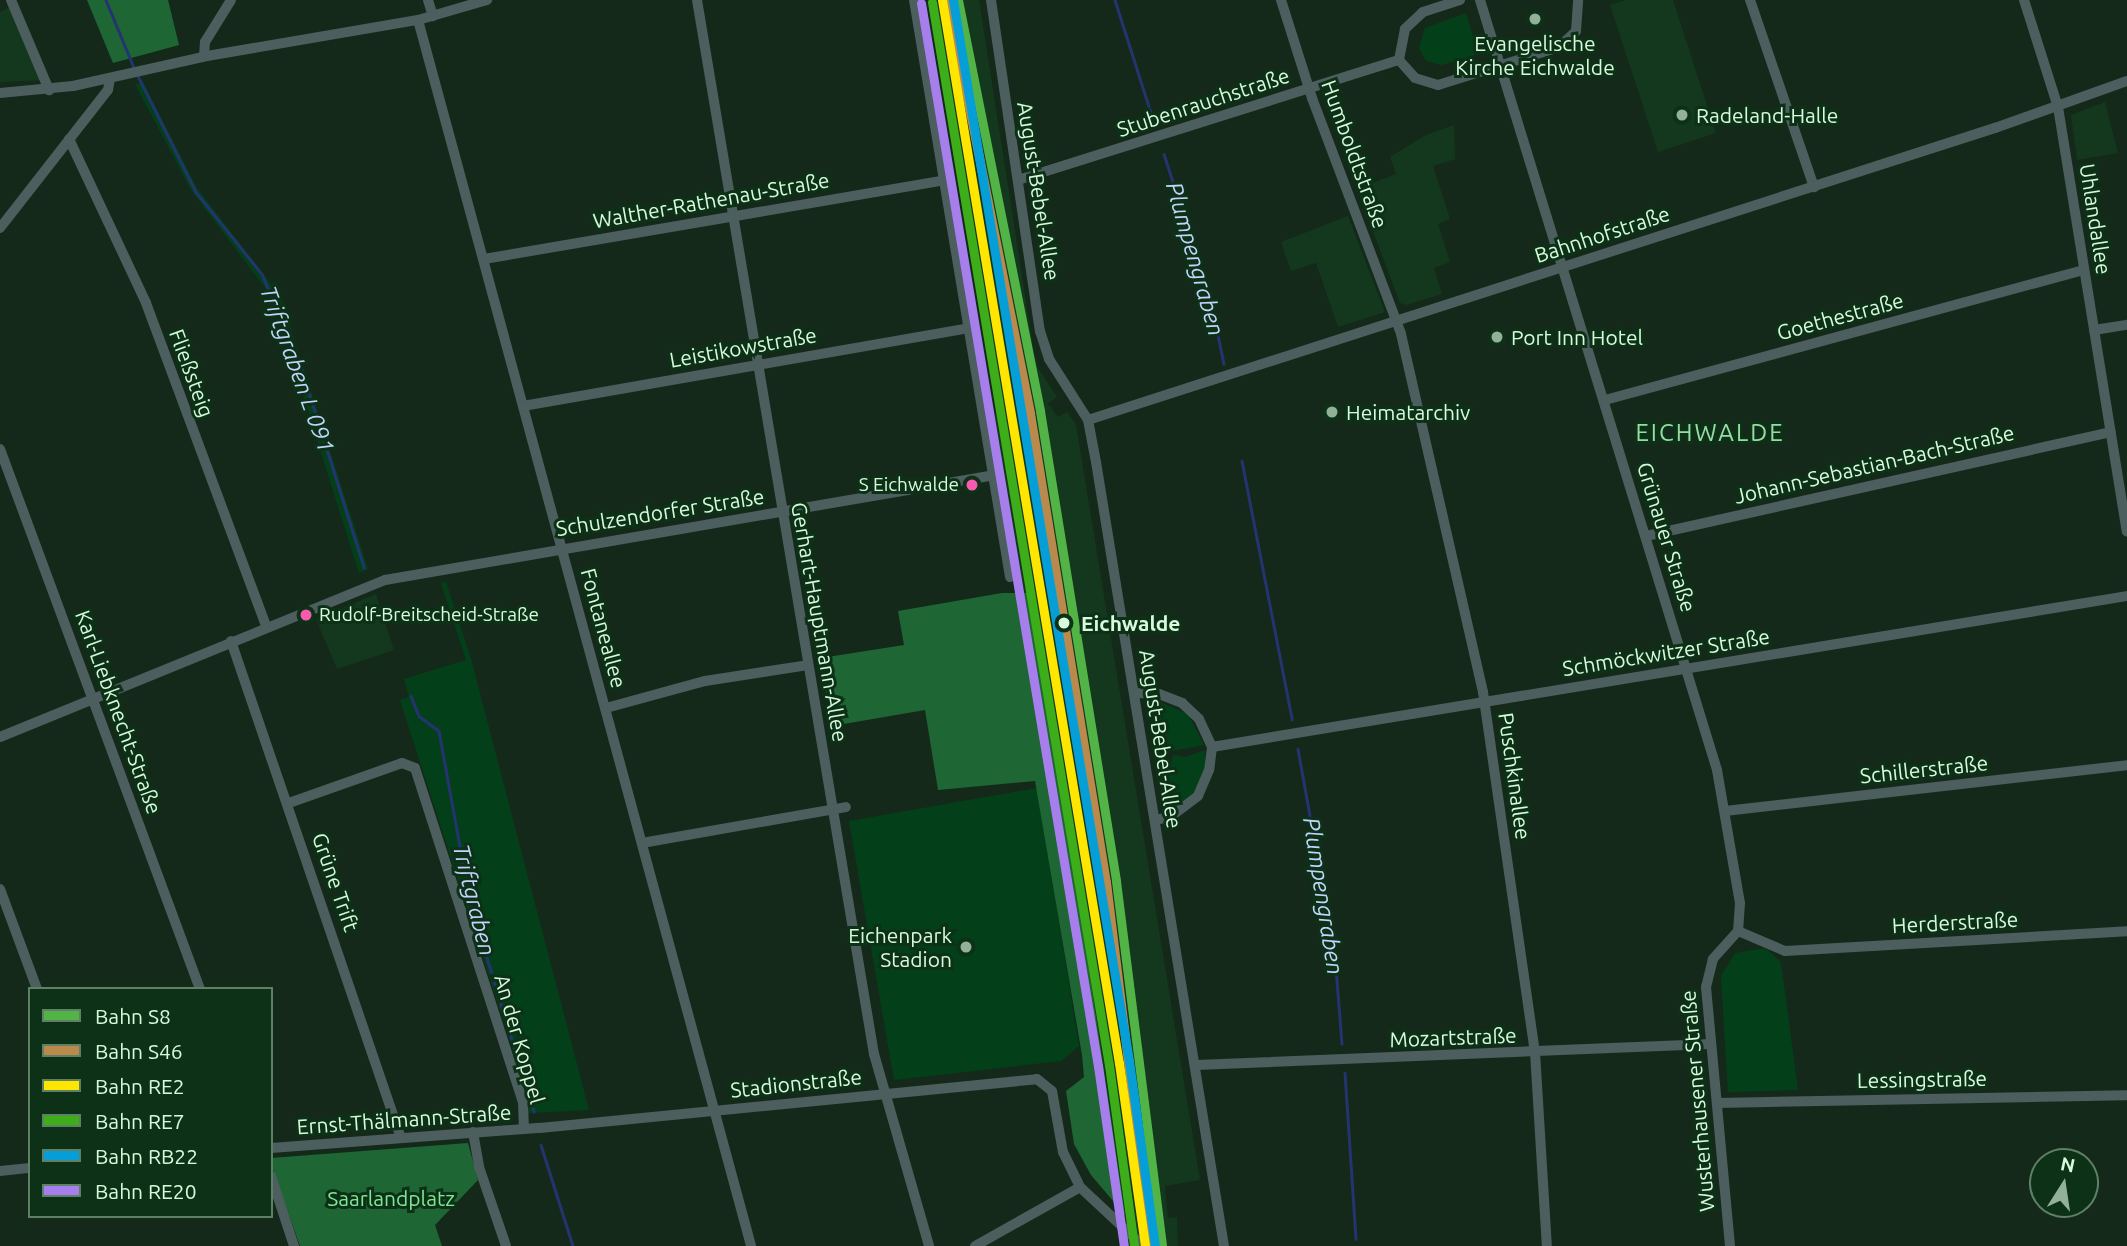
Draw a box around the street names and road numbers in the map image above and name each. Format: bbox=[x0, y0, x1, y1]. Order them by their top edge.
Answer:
street label: Stubenrauchstraße bbox=[1114, 62, 1292, 142]
street label: Humboldtstraße bbox=[1317, 77, 1393, 231]
street label: August-Bebel-Allee bbox=[1012, 100, 1066, 282]
street label: Uhlandallee bbox=[2075, 162, 2117, 276]
street label: Walther-Rathenau-Straße bbox=[591, 167, 831, 233]
street label: Bahnhofstraße bbox=[1531, 200, 1673, 268]
street label: Goethestraße bbox=[1774, 287, 1906, 345]
street label: Leistikowstraße bbox=[667, 322, 819, 372]
street label: Fließsteig bbox=[164, 325, 220, 421]
street label: Johann-Sebastian-Bach-Straße bbox=[1732, 419, 2016, 509]
street label: Grünauer Straße bbox=[1632, 459, 1702, 615]
street label: Schulzendorfer Straße bbox=[554, 483, 766, 541]
street label: Gerhart-Hauptmann-Allee bbox=[787, 500, 853, 744]
street label: Fontaneallee bbox=[576, 565, 632, 691]
street label: Karl-Liebknecht-Straße bbox=[70, 607, 168, 817]
street label: Schmöckwitzer Straße bbox=[1561, 623, 1771, 681]
street label: August-Bebel-Allee bbox=[1134, 648, 1188, 830]
street label: Puschkinallee bbox=[1494, 711, 1536, 841]
street label: Schillerstraße bbox=[1859, 750, 1989, 788]
street label: Grüne Trift bbox=[307, 829, 365, 935]
street label: Herderstraße bbox=[1891, 906, 2019, 938]
street label: An der Koppel bbox=[489, 971, 551, 1107]
street label: Wusterhausener Straße bbox=[1675, 989, 1719, 1213]
street label: Mozartstraße bbox=[1389, 1022, 1517, 1052]
street label: Stadionstraße bbox=[729, 1064, 863, 1102]
street label: Lessingstraße bbox=[1857, 1065, 1987, 1093]
street label: Ernst-Thälmann-Straße bbox=[296, 1099, 512, 1139]

